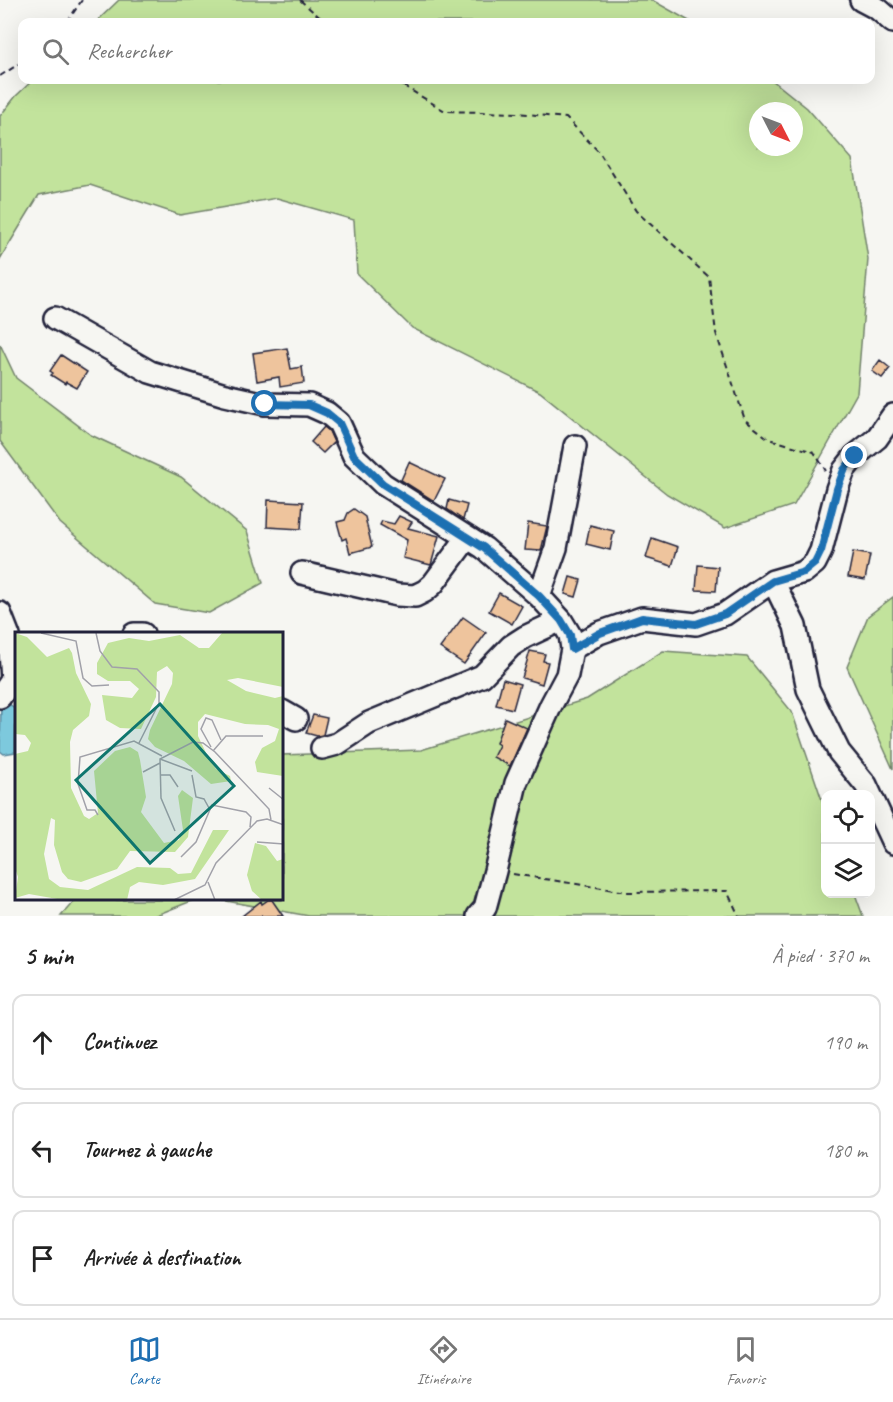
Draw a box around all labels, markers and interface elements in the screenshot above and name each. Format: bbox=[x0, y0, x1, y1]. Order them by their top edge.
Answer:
search box bbox=[18, 18, 875, 84]
icon: search bbox=[39, 35, 72, 68]
text: Rechercher bbox=[87, 37, 171, 65]
north arrow bbox=[749, 102, 803, 156]
route start bbox=[251, 390, 277, 416]
route end bbox=[841, 442, 867, 468]
inset map bbox=[15, 632, 284, 901]
map controls bbox=[821, 790, 875, 898]
button: locate bbox=[821, 790, 875, 844]
button: layers bbox=[821, 844, 875, 898]
text: 5 min bbox=[24, 939, 73, 972]
text: À pied · 370 m bbox=[772, 943, 869, 968]
icon: ahead bbox=[26, 1026, 59, 1059]
text: Continuez bbox=[83, 1028, 156, 1056]
text: 190 m bbox=[824, 1030, 867, 1055]
icon: left bbox=[26, 1134, 59, 1167]
text: Tournez à gauche bbox=[83, 1136, 211, 1164]
text: 180 m bbox=[824, 1138, 867, 1163]
icon: arrive bbox=[26, 1242, 59, 1275]
text: Arrivée à destination bbox=[83, 1244, 241, 1272]
tab: Carte bbox=[128, 1333, 161, 1389]
tab: Itinéraire bbox=[417, 1333, 471, 1389]
tab: Favoris bbox=[726, 1333, 765, 1389]

